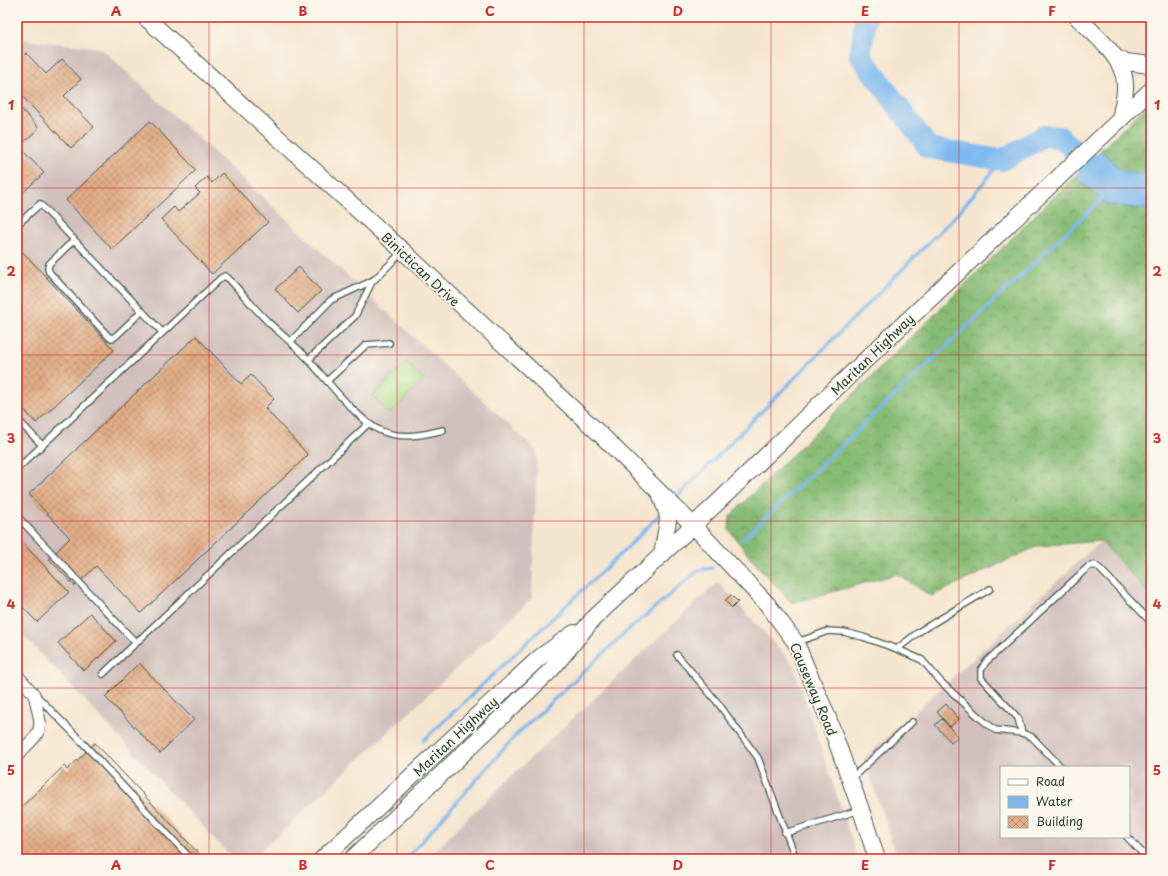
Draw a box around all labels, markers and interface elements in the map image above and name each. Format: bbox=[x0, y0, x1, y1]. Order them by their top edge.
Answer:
text: A bbox=[111, 1, 121, 20]
text: B bbox=[299, 1, 308, 20]
text: C bbox=[485, 1, 495, 20]
text: D bbox=[673, 1, 683, 20]
text: E bbox=[861, 1, 869, 20]
text: F bbox=[1048, 1, 1056, 20]
text: 1 bbox=[8, 95, 14, 114]
text: 1 bbox=[1154, 95, 1160, 114]
street label: Binictican Drive bbox=[378, 228, 464, 310]
text: 2 bbox=[6, 261, 16, 280]
text: 2 bbox=[1152, 261, 1162, 280]
street label: Maritan Highway bbox=[826, 309, 918, 399]
text: 3 bbox=[7, 428, 16, 447]
text: 3 bbox=[1153, 428, 1162, 447]
text: 4 bbox=[7, 594, 16, 613]
text: 4 bbox=[1153, 594, 1162, 613]
street label: Causeway Road bbox=[786, 639, 842, 739]
street label: Maritan Highway bbox=[408, 692, 502, 780]
text: 5 bbox=[7, 760, 15, 779]
text: 5 bbox=[1153, 760, 1161, 779]
legend bbox=[1000, 766, 1130, 838]
text: Road bbox=[1036, 772, 1065, 790]
text: Water bbox=[1036, 792, 1073, 810]
text: Building bbox=[1036, 812, 1083, 830]
text: A bbox=[111, 855, 121, 874]
text: B bbox=[299, 855, 308, 874]
text: C bbox=[485, 855, 495, 874]
text: D bbox=[673, 855, 683, 874]
text: E bbox=[861, 855, 869, 874]
text: F bbox=[1048, 855, 1056, 874]

